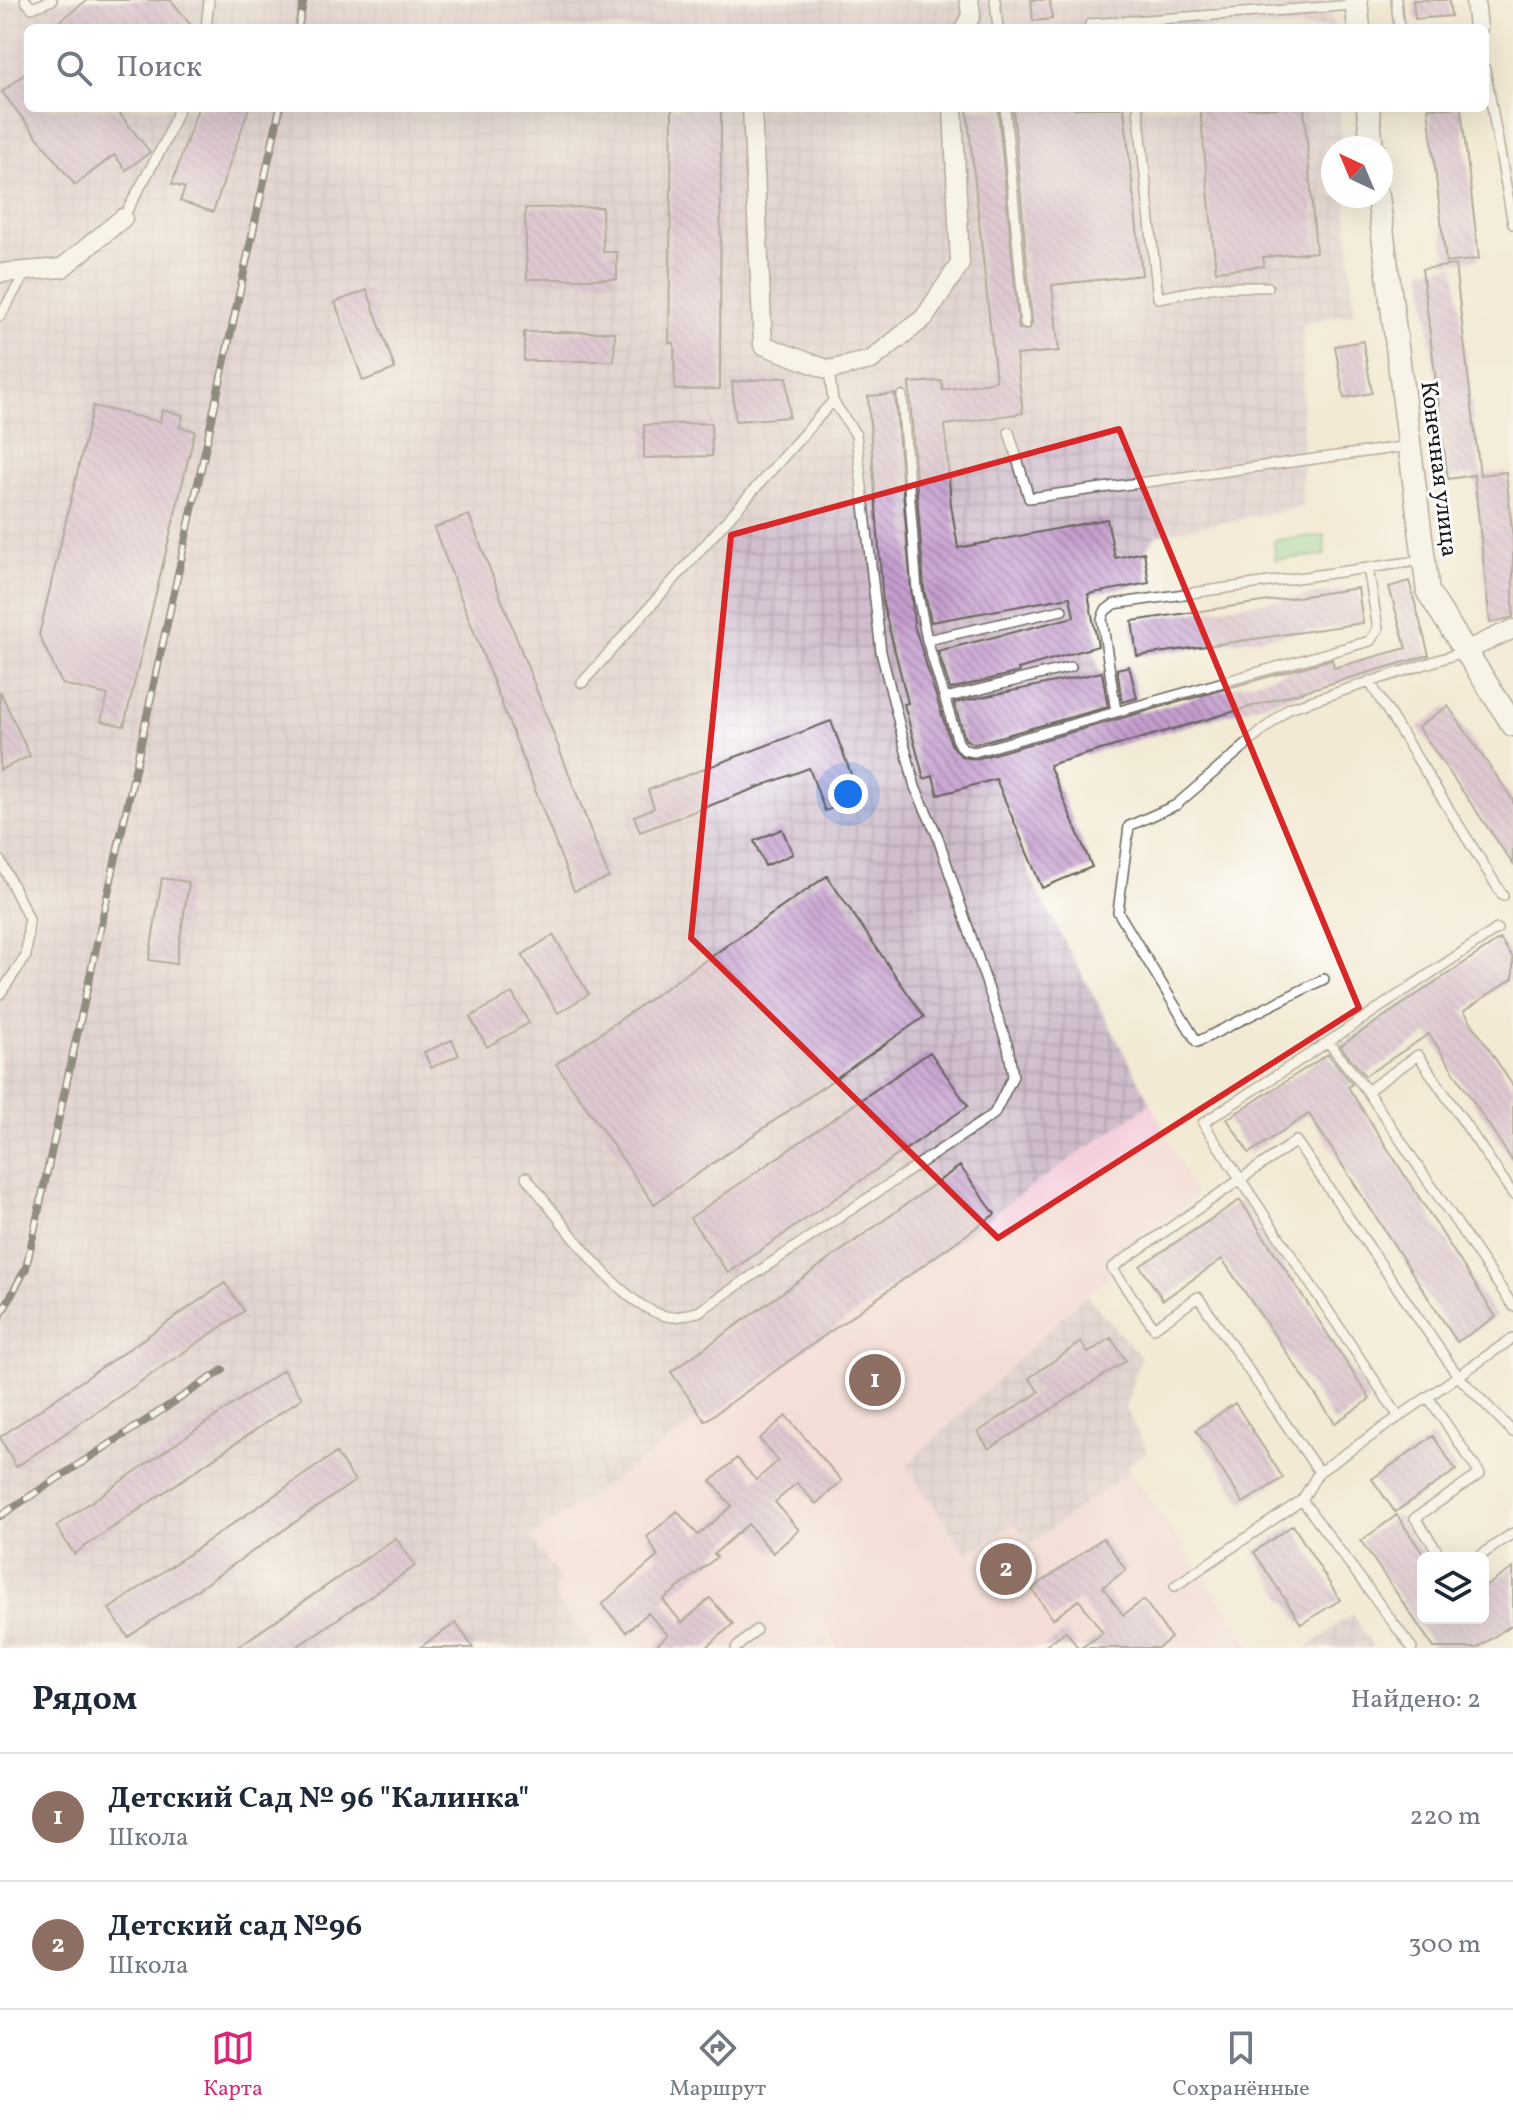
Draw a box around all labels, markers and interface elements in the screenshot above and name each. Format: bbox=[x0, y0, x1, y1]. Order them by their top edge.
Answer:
search box bbox=[24, 24, 1489, 112]
icon: search bbox=[52, 46, 96, 90]
text: Поиск bbox=[116, 47, 202, 89]
north arrow bbox=[1321, 136, 1393, 208]
street label: Конечная улица bbox=[1410, 379, 1466, 559]
your location bbox=[828, 774, 868, 814]
pin: 1 bbox=[849, 1350, 901, 1410]
pin: 2 bbox=[980, 1539, 1032, 1599]
map controls bbox=[1417, 1552, 1489, 1624]
button: layers bbox=[1417, 1552, 1489, 1624]
text: Рядом bbox=[32, 1677, 137, 1724]
text: Найдено: 2 bbox=[1351, 1682, 1481, 1718]
text: Детский Сад № 96 "Калинка" bbox=[108, 1778, 529, 1820]
text: 1 bbox=[53, 1799, 63, 1835]
text: 220 m bbox=[1409, 1799, 1481, 1835]
text: Школа bbox=[108, 1820, 189, 1856]
text: Детский сад №96 bbox=[108, 1906, 362, 1948]
text: 2 bbox=[51, 1927, 65, 1963]
text: 300 m bbox=[1408, 1927, 1481, 1963]
text: Школа bbox=[108, 1948, 189, 1984]
tab: Карта bbox=[203, 2026, 263, 2105]
tab: Маршрут bbox=[669, 2026, 766, 2105]
tab: Сохранённые bbox=[1173, 2026, 1310, 2105]

